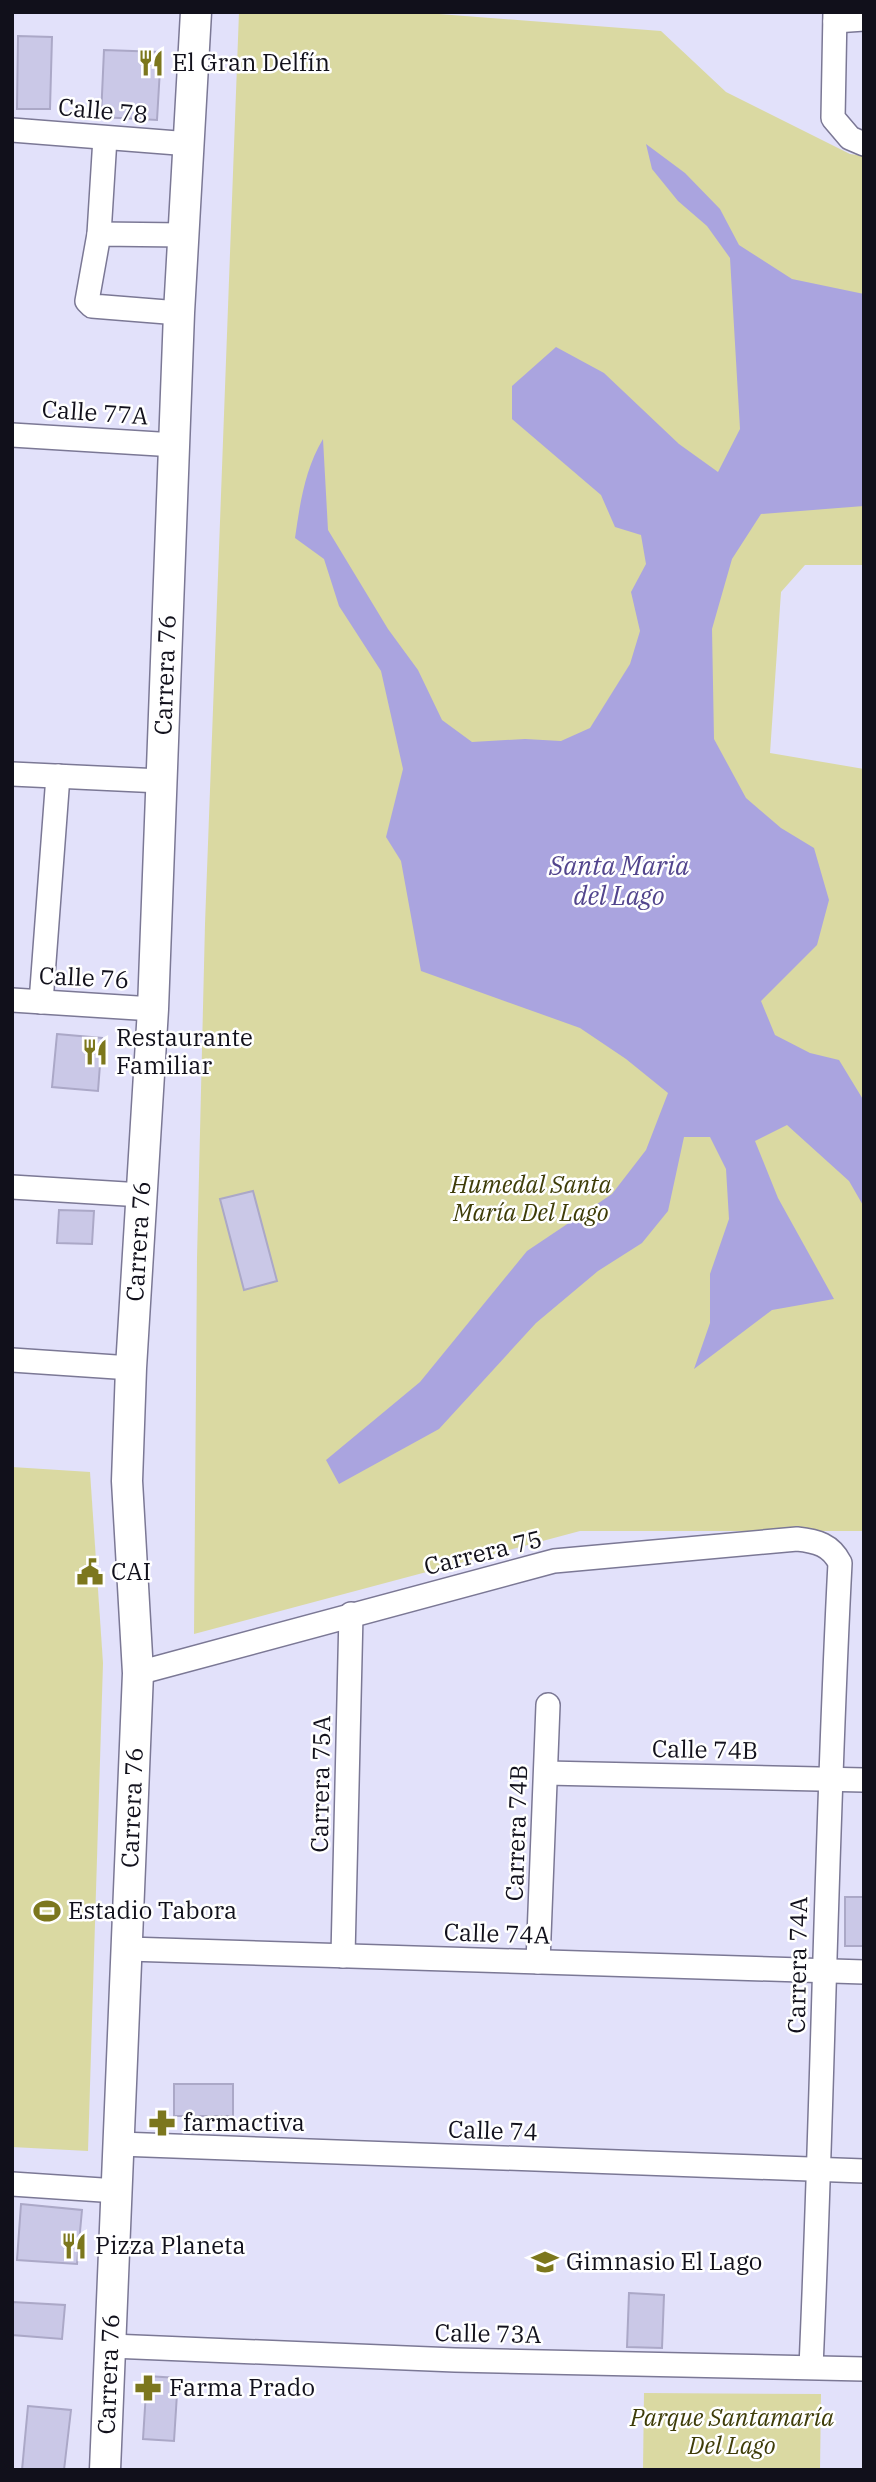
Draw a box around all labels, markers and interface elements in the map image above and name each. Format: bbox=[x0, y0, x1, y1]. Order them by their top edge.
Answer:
place label: El Gran Delfín bbox=[172, 46, 330, 78]
restaurant icon: El Gran Delfín bbox=[136, 48, 166, 78]
street label: Calle 78 bbox=[57, 90, 149, 130]
street label: Calle 77A bbox=[41, 392, 150, 432]
street label: Carrera 76 bbox=[146, 614, 183, 736]
water label: Santa Maria del Lago bbox=[548, 848, 689, 912]
street label: Calle 76 bbox=[38, 959, 130, 995]
place label: Restaurante Familiar bbox=[116, 1021, 253, 1081]
restaurant icon: Restaurante Familiar bbox=[80, 1037, 110, 1067]
park label: Humedal Santa María Del Lago bbox=[449, 1168, 612, 1228]
street label: Carrera 76 bbox=[118, 1180, 157, 1302]
street label: Carrera 75 bbox=[420, 1522, 545, 1582]
place label: CAI bbox=[111, 1555, 151, 1587]
public building icon: CAI bbox=[75, 1557, 105, 1587]
street label: Carrera 75A bbox=[303, 1715, 337, 1853]
street label: Calle 74B bbox=[652, 1732, 758, 1766]
street label: Carrera 76 bbox=[113, 1747, 150, 1869]
street label: Carrera 74B bbox=[498, 1764, 534, 1902]
place label: Estadio Tabora bbox=[68, 1894, 237, 1926]
sports icon: Estadio Tabora bbox=[32, 1896, 62, 1926]
street label: Carrera 74A bbox=[780, 1896, 814, 2034]
street label: Calle 74A bbox=[443, 1915, 551, 1951]
place label: farmactiva bbox=[183, 2106, 305, 2138]
pharmacy icon: farmactiva bbox=[147, 2108, 177, 2138]
street label: Calle 74 bbox=[447, 2112, 539, 2148]
place label: Pizza Planeta bbox=[95, 2229, 246, 2261]
restaurant icon: Pizza Planeta bbox=[59, 2231, 89, 2261]
place label: Gimnasio El Lago bbox=[566, 2245, 762, 2277]
school or university icon: Gimnasio El Lago bbox=[530, 2247, 560, 2277]
street label: Carrera 76 bbox=[89, 2313, 126, 2435]
street label: Calle 73A bbox=[434, 2316, 542, 2350]
place label: Farma Prado bbox=[169, 2371, 315, 2403]
pharmacy icon: Farma Prado bbox=[133, 2373, 163, 2403]
park label: Parque Santamaría Del Lago bbox=[629, 2401, 834, 2461]

